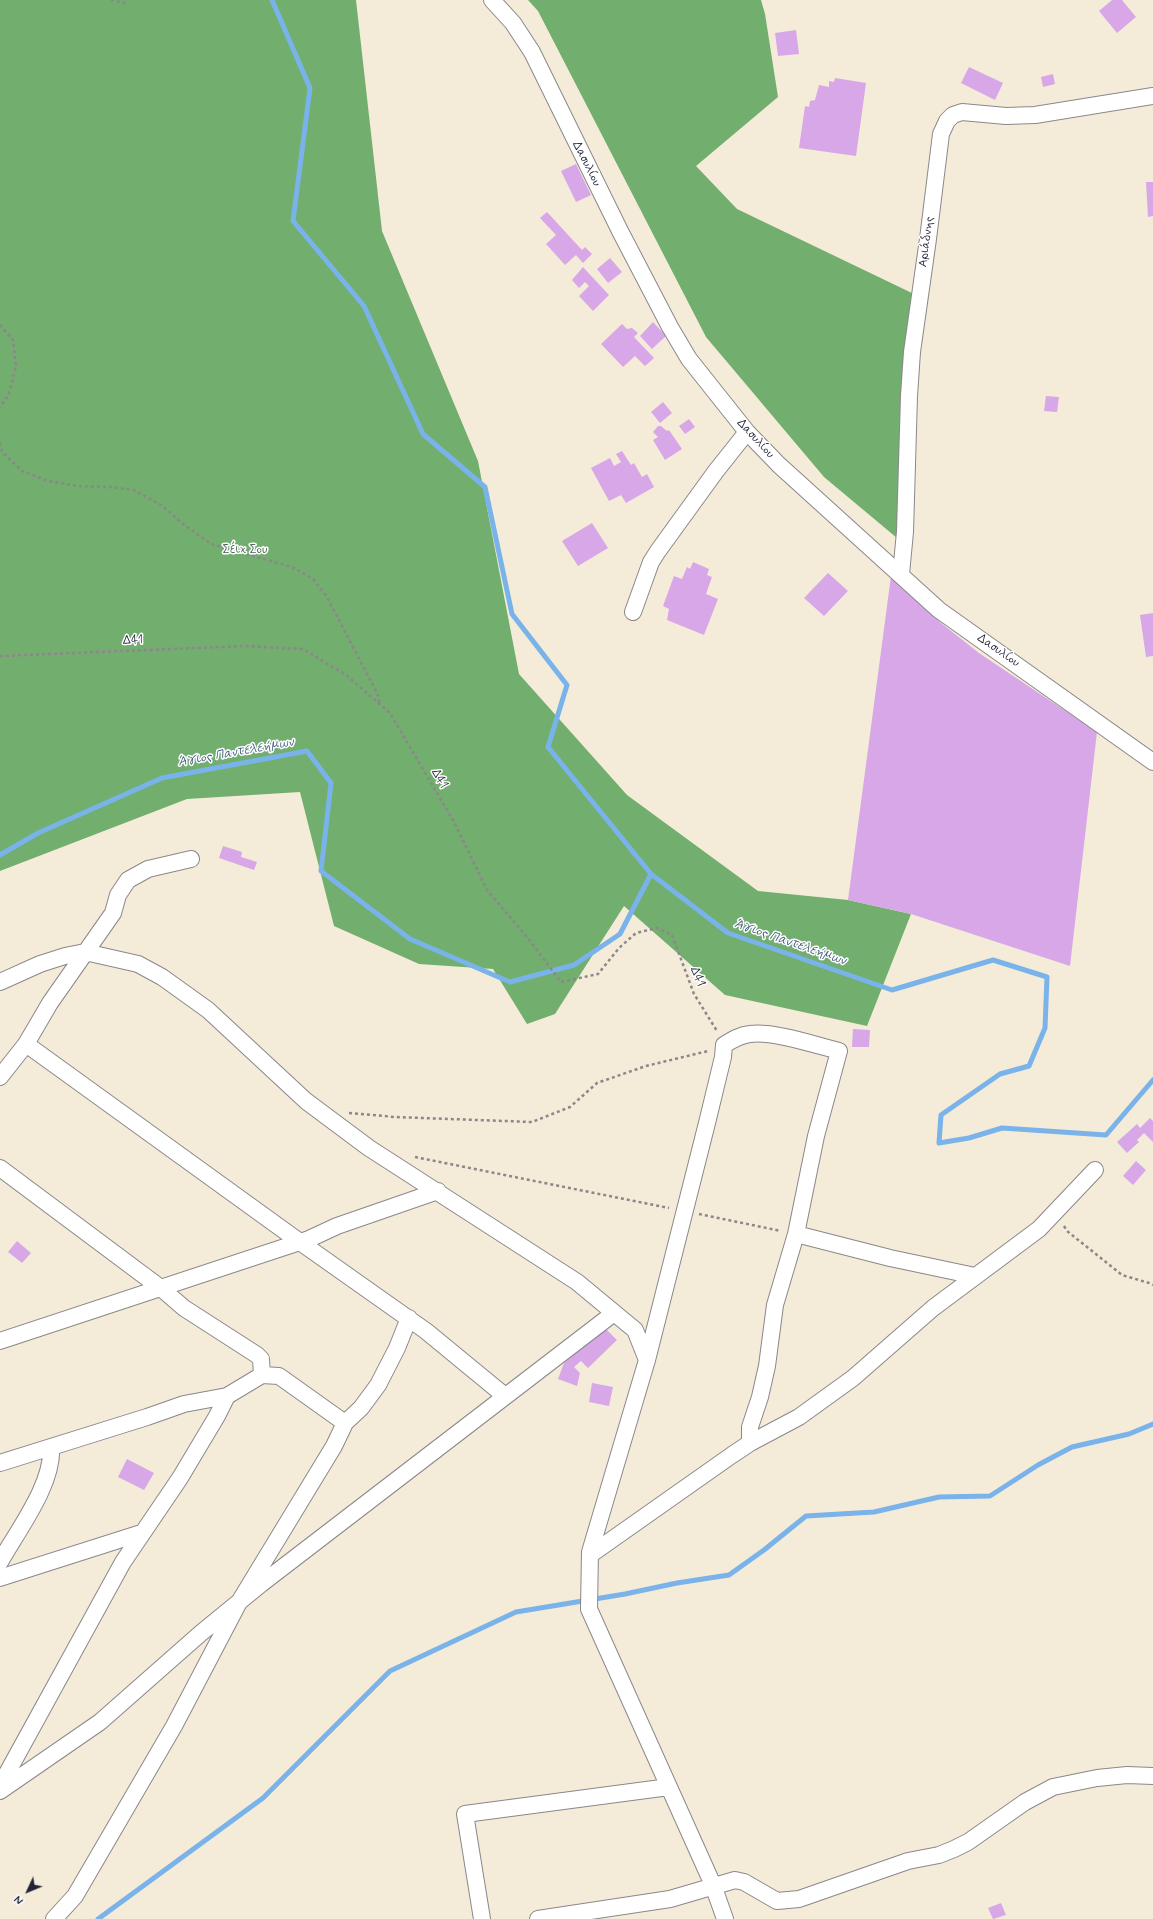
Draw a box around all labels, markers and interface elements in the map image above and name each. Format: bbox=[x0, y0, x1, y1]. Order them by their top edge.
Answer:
street label: Δασυλίου bbox=[569, 139, 603, 189]
street label: Αριάδνης bbox=[916, 216, 938, 268]
street label: Δασυλίου bbox=[733, 416, 777, 462]
park label: Σέιχ Σου bbox=[223, 543, 267, 557]
street label: Δασυλίου bbox=[974, 631, 1022, 671]
street label: Δ41 bbox=[123, 633, 143, 649]
water label: Άγιος Παντελεήμων bbox=[177, 735, 295, 771]
street label: Δ41 bbox=[428, 767, 450, 791]
water label: Άγιος Παντελεήμων bbox=[732, 917, 848, 969]
street label: Δ41 bbox=[687, 965, 707, 989]
north arrow bbox=[8, 1871, 48, 1911]
text: N bbox=[12, 1892, 27, 1907]

